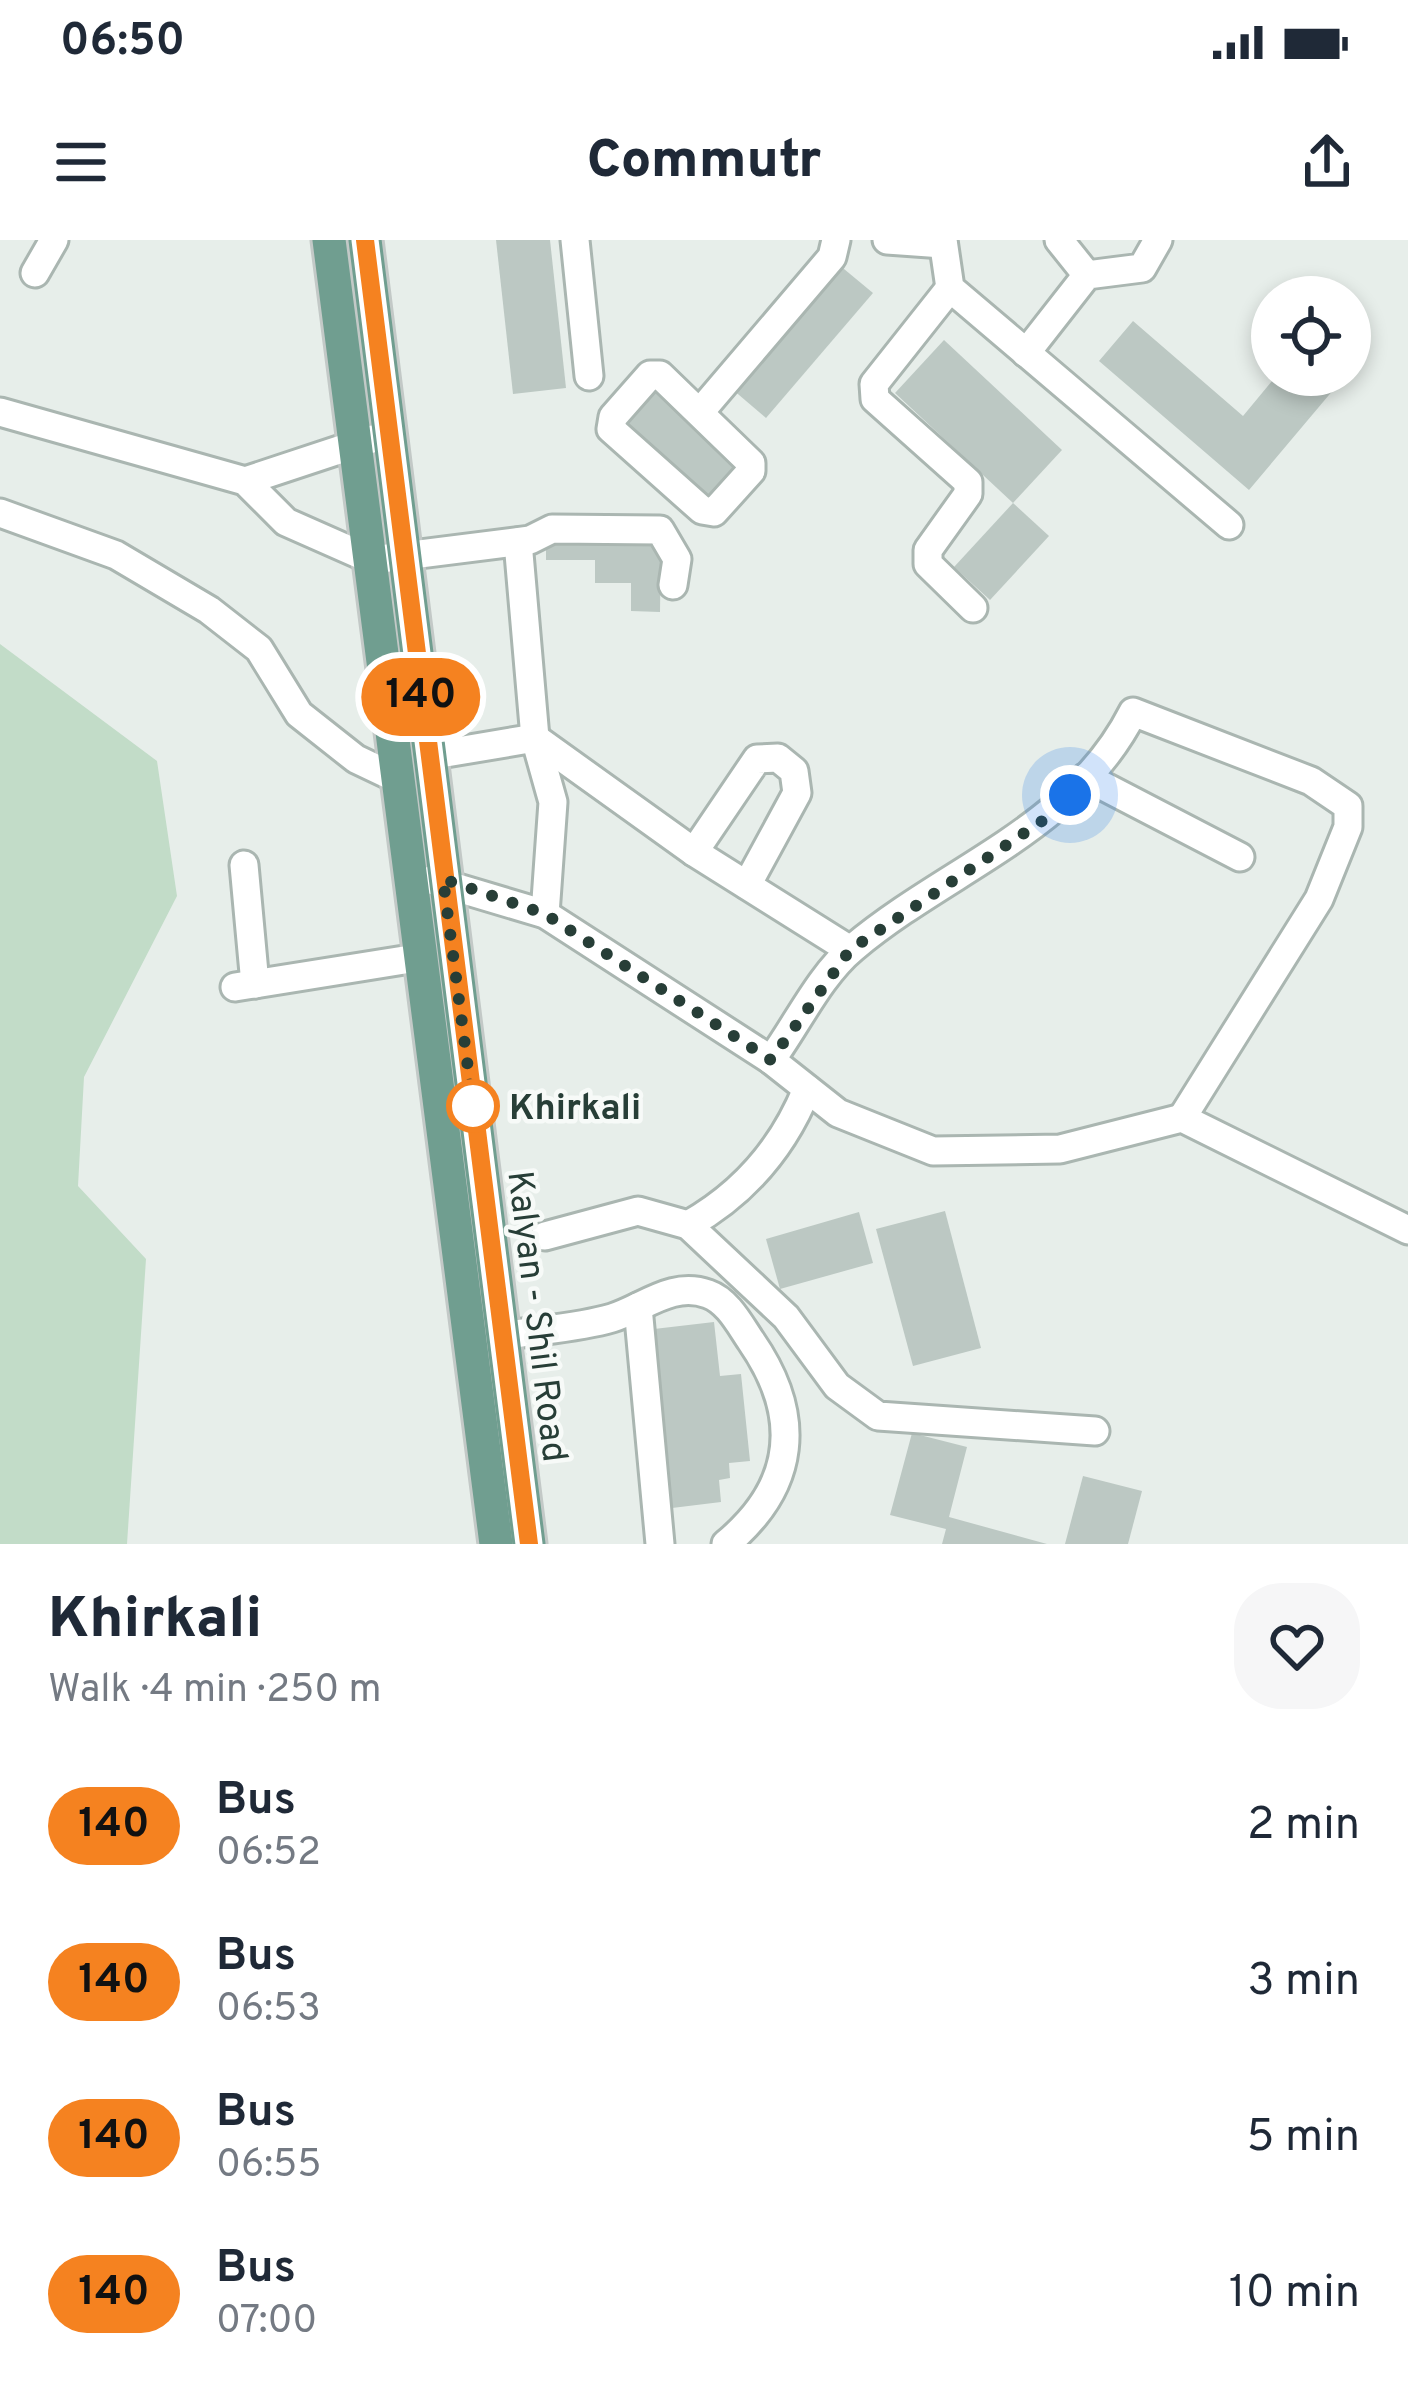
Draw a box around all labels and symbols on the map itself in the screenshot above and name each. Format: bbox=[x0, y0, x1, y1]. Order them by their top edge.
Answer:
line badge: 140 bbox=[352, 658, 490, 736]
your location bbox=[1040, 765, 1100, 825]
marker: Khirkali bbox=[448, 1081, 498, 1131]
place label: Khirkali bbox=[509, 1087, 641, 1133]
street label: Kalyan - Shil Road bbox=[494, 1168, 576, 1465]

